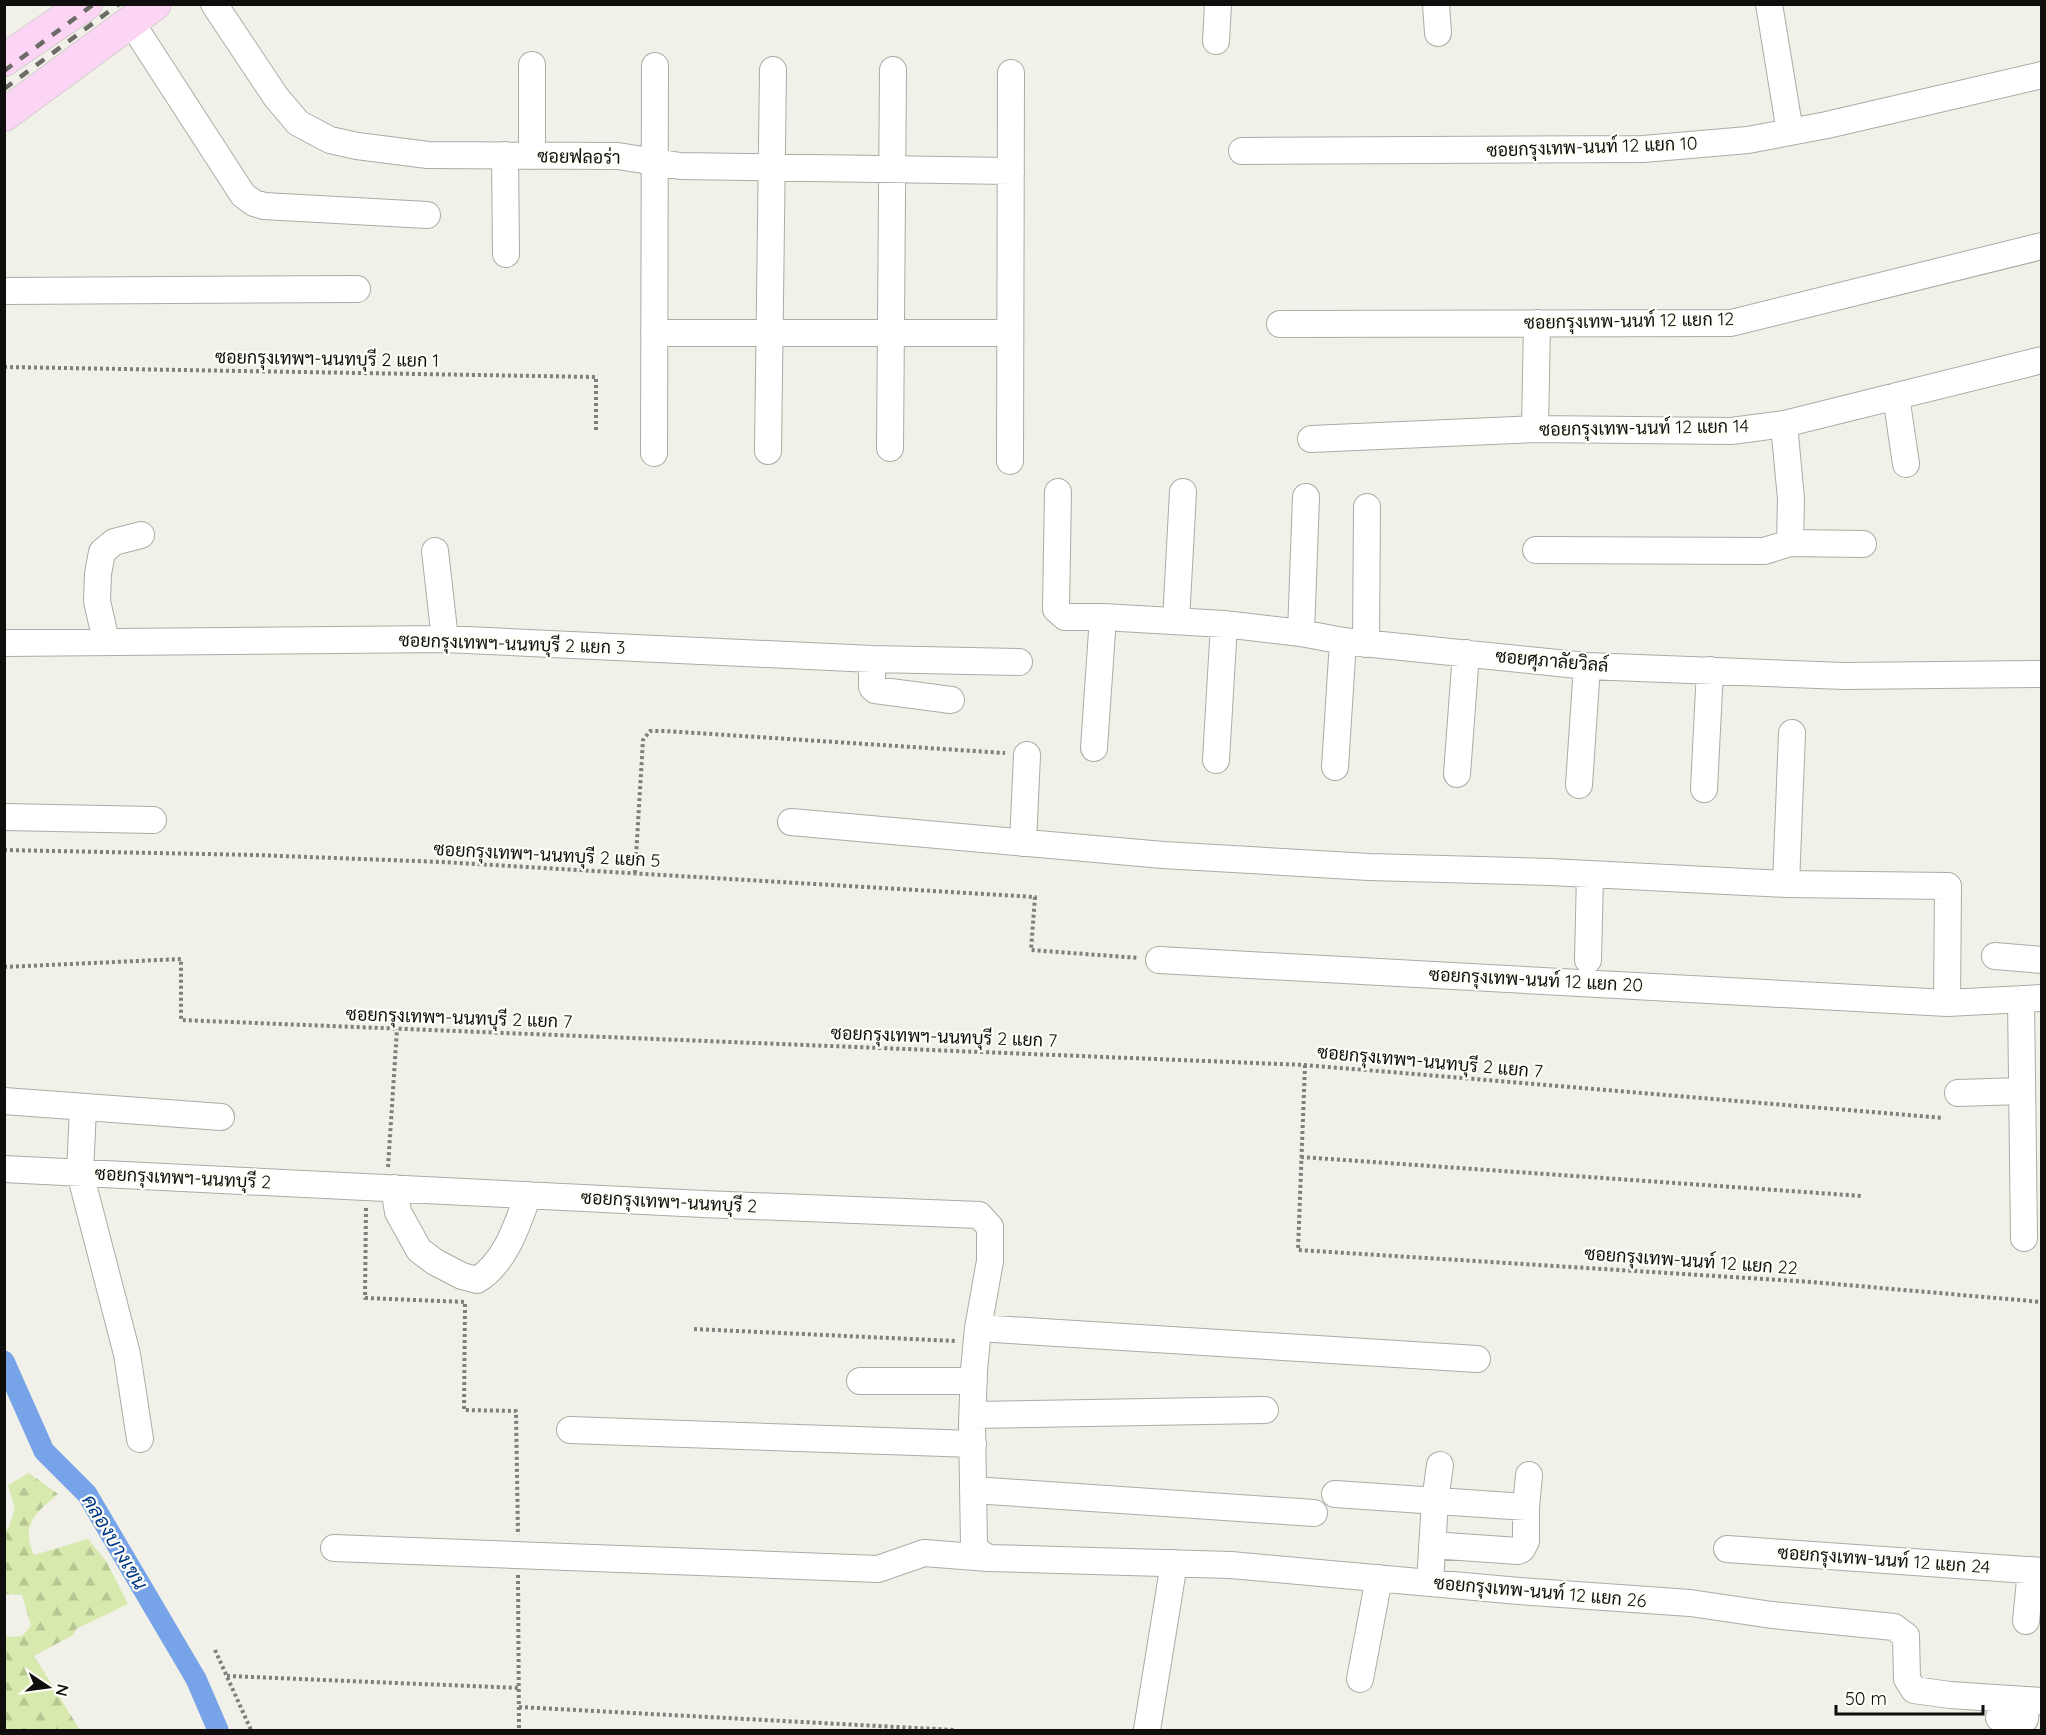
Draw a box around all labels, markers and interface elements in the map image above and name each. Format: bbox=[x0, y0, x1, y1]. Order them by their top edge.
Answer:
street label: ซอยกรุงเทพ-นนท์ 12 แยก 10 bbox=[1486, 130, 1698, 163]
street label: ซอยฟลอร่า bbox=[537, 144, 621, 169]
street label: ซอยกรุงเทพ-นนท์ 12 แยก 12 bbox=[1524, 306, 1734, 335]
street label: ซอยกรุงเทพฯ-นนทบุรี 2 แยก 1 bbox=[215, 344, 439, 373]
street label: ซอยกรุงเทพ-นนท์ 12 แยก 14 bbox=[1539, 413, 1749, 442]
street label: ซอยกรุงเทพฯ-นนทบุรี 2 แยก 3 bbox=[398, 627, 626, 660]
street label: ซอยศุภาลัยวิลล์ bbox=[1494, 643, 1610, 678]
street label: ซอยกรุงเทพฯ-นนทบุรี 2 แยก 5 bbox=[433, 836, 661, 873]
street label: ซอยกรุงเทพ-นนท์ 12 แยก 20 bbox=[1428, 961, 1644, 998]
street label: ซอยกรุงเทพฯ-นนทบุรี 2 แยก 7 bbox=[345, 1001, 573, 1034]
street label: ซอยกรุงเทพฯ-นนทบุรี 2 แยก 7 bbox=[830, 1020, 1058, 1053]
street label: ซอยกรุงเทพฯ-นนทบุรี 2 แยก 7 bbox=[1316, 1039, 1544, 1084]
street label: ซอยกรุงเทพฯ-นนทบุรี 2 bbox=[94, 1160, 272, 1195]
street label: ซอยกรุงเทพฯ-นนทบุรี 2 bbox=[580, 1184, 758, 1219]
street label: ซอยกรุงเทพ-นนท์ 12 แยก 22 bbox=[1584, 1241, 1799, 1280]
water label: คลองบางเขน bbox=[77, 1489, 154, 1594]
street label: ซอยกรุงเทพ-นนท์ 12 แยก 24 bbox=[1777, 1540, 1991, 1579]
street label: ซอยกรุงเทพ-นนท์ 12 แยก 26 bbox=[1433, 1570, 1648, 1613]
north arrow bbox=[18, 1657, 78, 1717]
scale bar bbox=[1836, 1678, 1983, 1716]
text: N bbox=[52, 1682, 74, 1698]
text: 50 m bbox=[1845, 1687, 1887, 1710]

